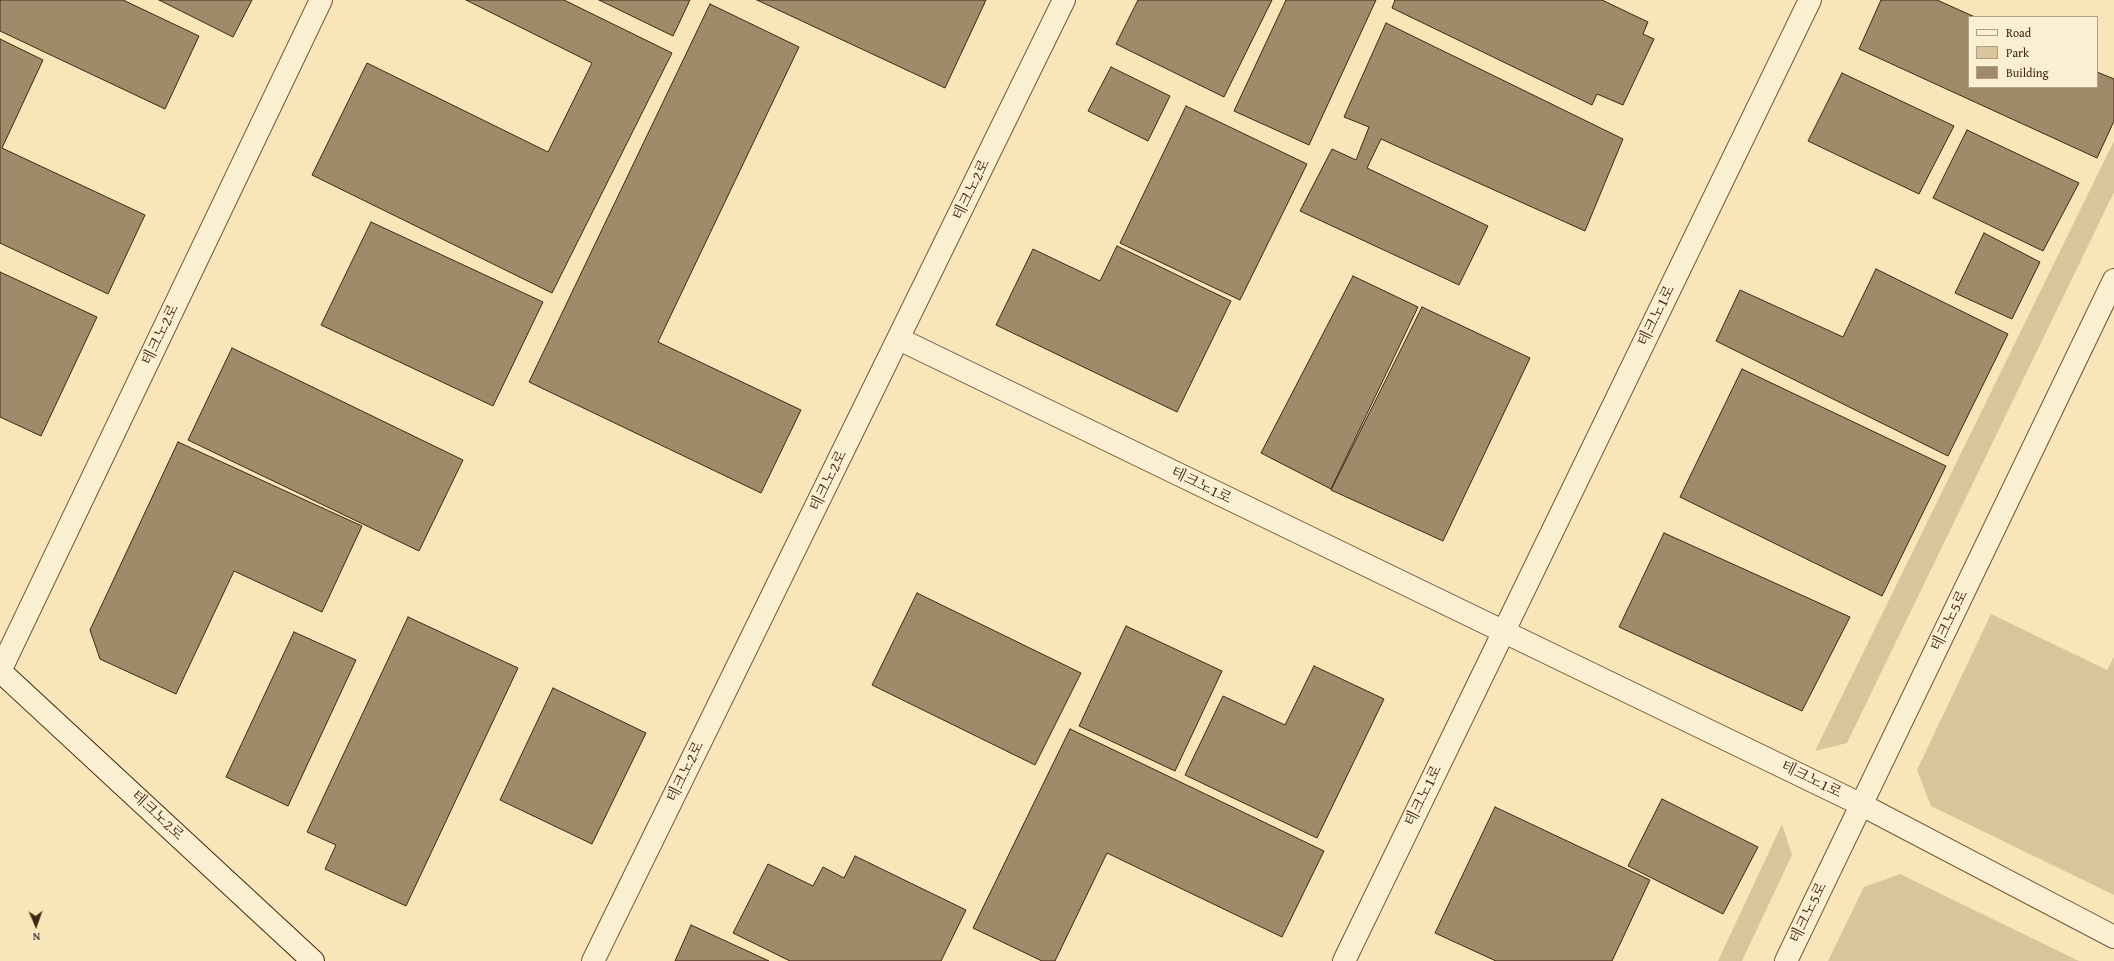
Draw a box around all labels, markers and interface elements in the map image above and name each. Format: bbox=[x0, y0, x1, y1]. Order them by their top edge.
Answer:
legend bbox=[1968, 16, 2098, 88]
text: Road bbox=[2006, 24, 2031, 41]
text: Park bbox=[2006, 44, 2029, 61]
text: Building bbox=[2006, 64, 2049, 81]
street label: 테크노2로 bbox=[950, 157, 994, 223]
street label: 테크노1로 bbox=[1635, 283, 1679, 349]
street label: 테크노2로 bbox=[139, 302, 183, 368]
street label: 테크노2로 bbox=[807, 448, 851, 514]
street label: 테크노1로 bbox=[1168, 464, 1234, 508]
street label: 테크노5로 bbox=[1928, 588, 1972, 654]
street label: 테크노2로 bbox=[664, 739, 708, 805]
street label: 테크노1로 bbox=[1778, 758, 1844, 802]
street label: 테크노1로 bbox=[1402, 763, 1446, 829]
street label: 테크노2로 bbox=[127, 787, 187, 845]
street label: 테크노5로 bbox=[1787, 880, 1831, 946]
north arrow bbox=[16, 905, 56, 945]
text: N bbox=[32, 929, 40, 945]

